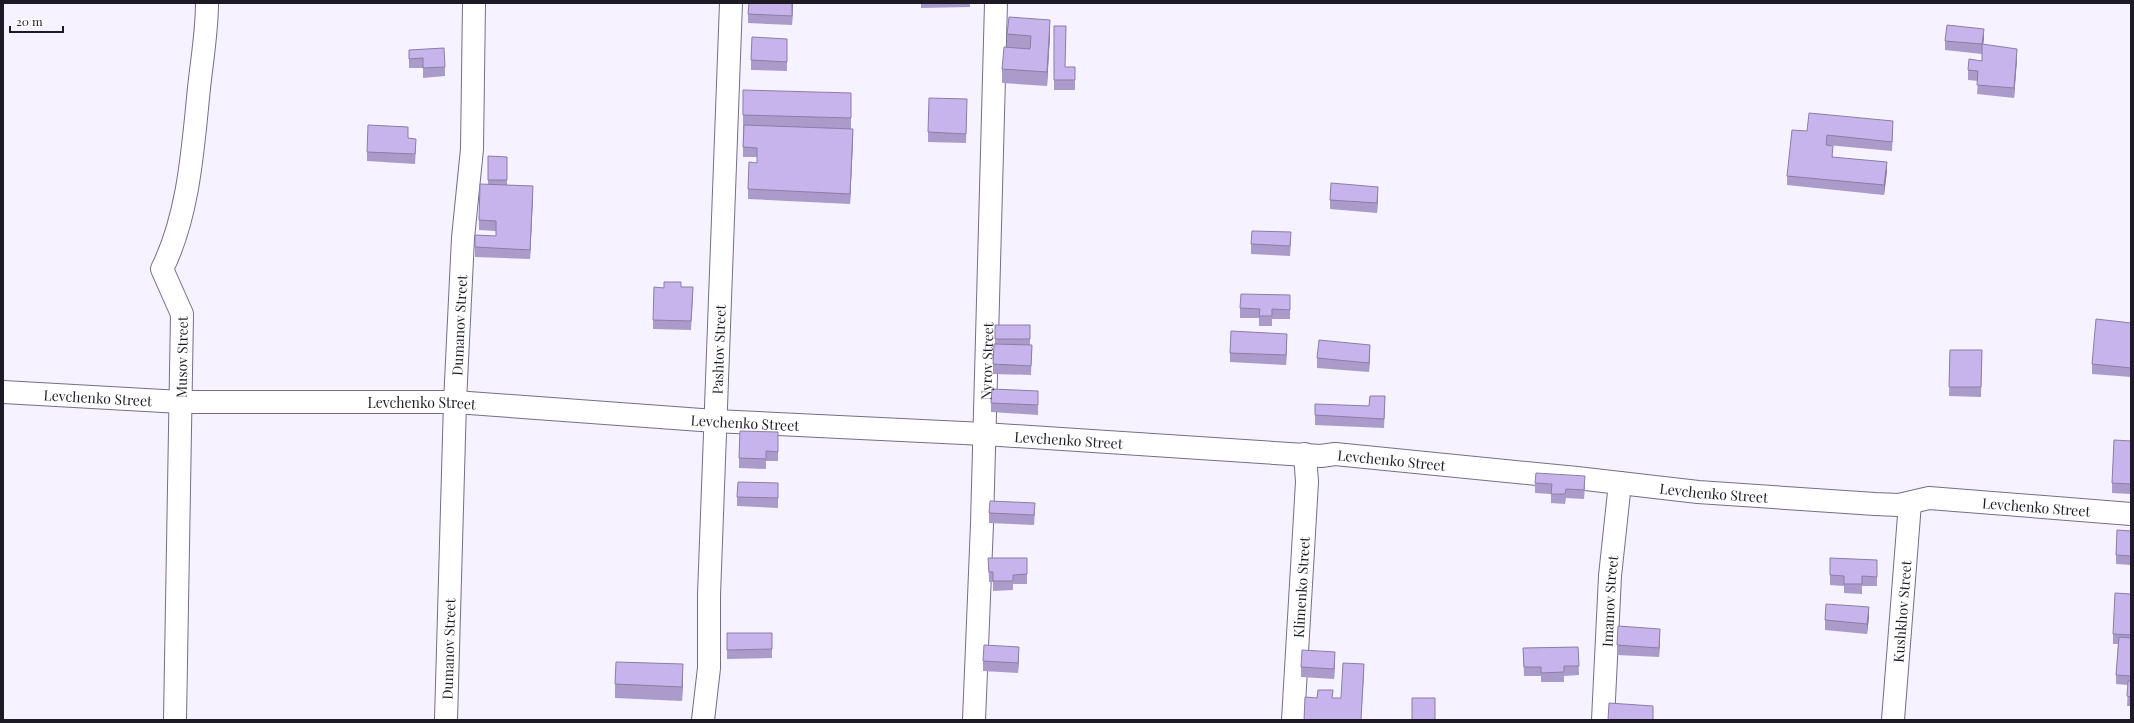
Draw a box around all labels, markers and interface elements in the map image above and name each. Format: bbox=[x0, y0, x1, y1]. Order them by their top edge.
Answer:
scale bar bbox=[10, 8, 63, 34]
text: 20 m bbox=[16, 13, 43, 29]
street label: Dumanov Street bbox=[447, 273, 471, 376]
street label: Pashtov Street bbox=[707, 303, 729, 395]
street label: Musov Street bbox=[171, 315, 191, 398]
street label: Nyrov Street bbox=[976, 321, 997, 400]
street label: Levchenko Street bbox=[43, 385, 154, 410]
street label: Levchenko Street bbox=[367, 393, 478, 413]
street label: Levchenko Street bbox=[690, 410, 801, 435]
street label: Levchenko Street bbox=[1014, 427, 1124, 453]
street label: Levchenko Street bbox=[1337, 445, 1448, 475]
street label: Levchenko Street bbox=[1659, 478, 1770, 506]
street label: Levchenko Street bbox=[1981, 493, 2092, 520]
street label: Klimenko Street bbox=[1288, 535, 1313, 638]
street label: Imamov Street bbox=[1597, 553, 1622, 647]
street label: Kushkhov Street bbox=[1888, 558, 1915, 663]
street label: Dumanov Street bbox=[437, 597, 459, 700]

